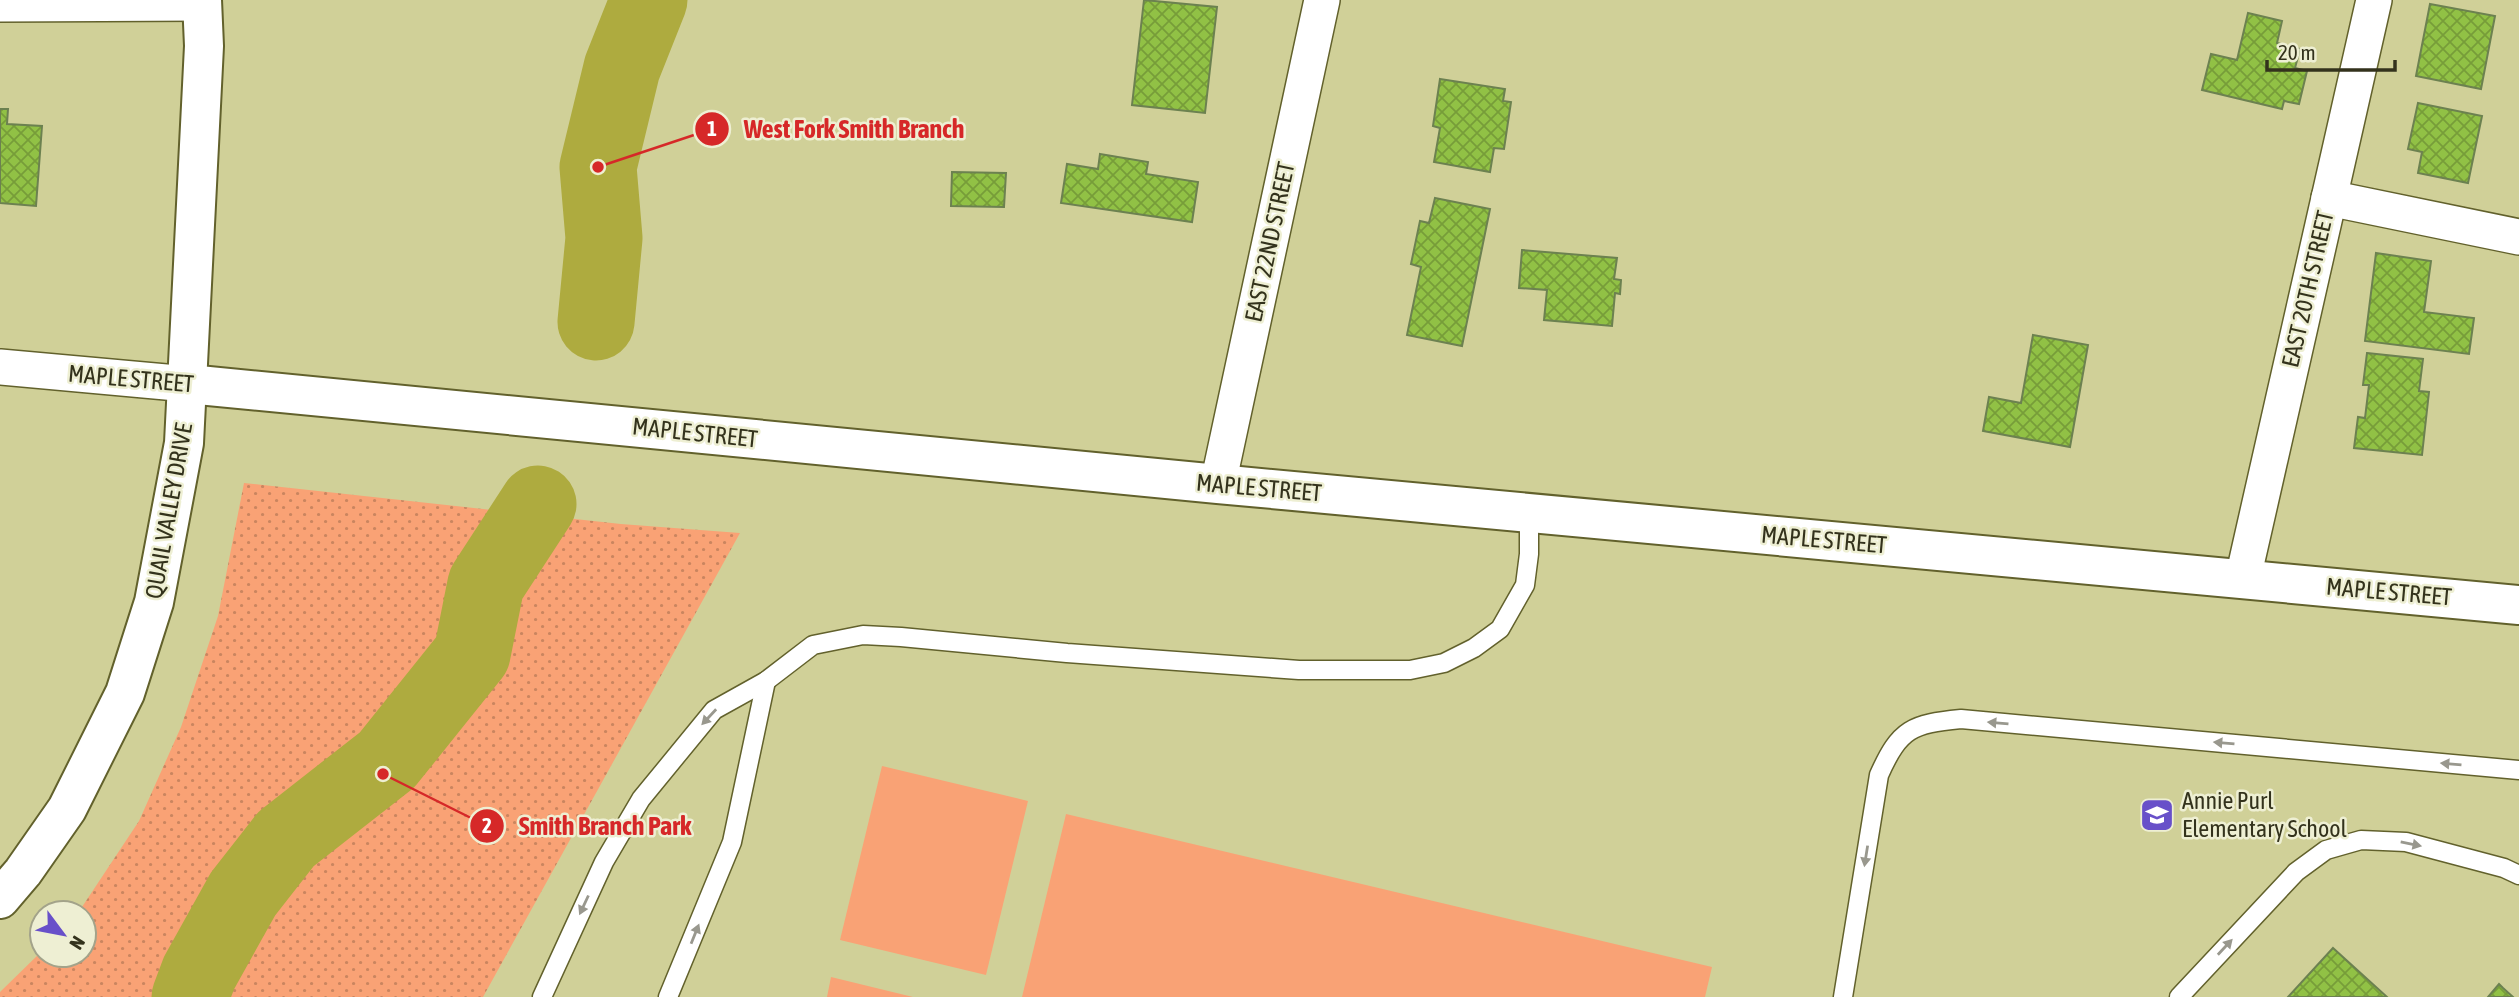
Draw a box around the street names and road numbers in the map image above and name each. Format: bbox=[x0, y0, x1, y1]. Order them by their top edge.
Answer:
street label: EAST 22ND STREET bbox=[1239, 159, 1300, 324]
street label: EAST 20TH STREET bbox=[2276, 208, 2339, 370]
street label: MAPLE STREET bbox=[67, 360, 195, 397]
street label: MAPLE STREET bbox=[631, 412, 760, 453]
street label: QUAIL VALLEY DRIVE bbox=[140, 421, 197, 601]
street label: MAPLE STREET bbox=[1195, 469, 1323, 506]
street label: MAPLE STREET bbox=[1760, 521, 1888, 558]
street label: MAPLE STREET bbox=[2325, 573, 2453, 610]

